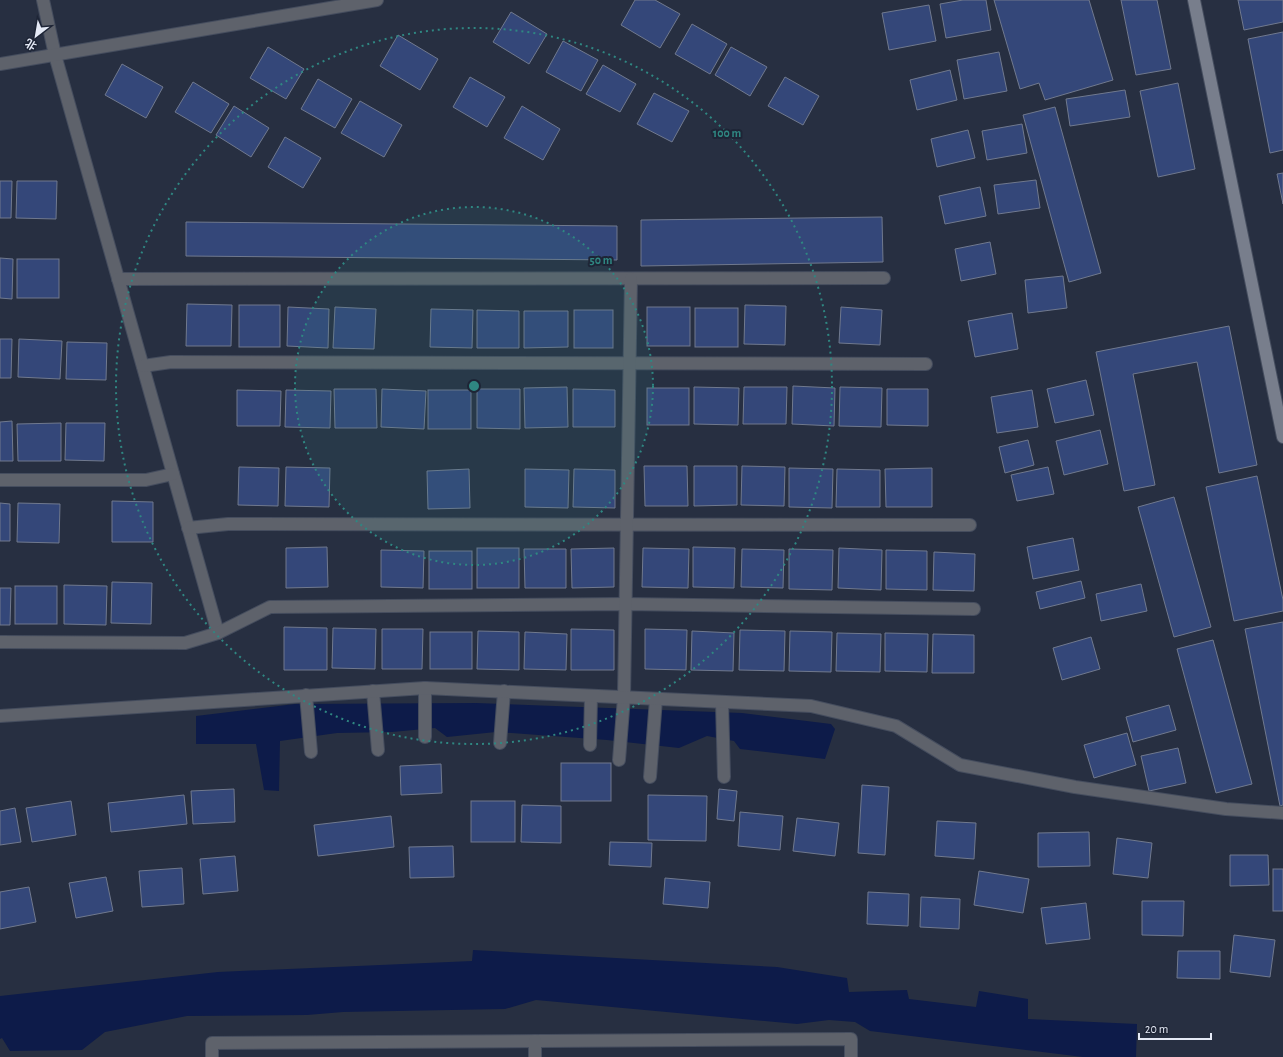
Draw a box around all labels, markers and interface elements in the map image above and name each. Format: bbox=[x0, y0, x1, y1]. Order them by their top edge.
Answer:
north arrow bbox=[16, 16, 56, 56]
text: 北 bbox=[24, 37, 39, 52]
text: 100 m bbox=[713, 127, 741, 139]
text: 50 m bbox=[590, 254, 613, 266]
centre of rings bbox=[467, 379, 481, 393]
scale bar bbox=[1139, 1015, 1211, 1041]
text: 20 m bbox=[1145, 1023, 1168, 1035]

